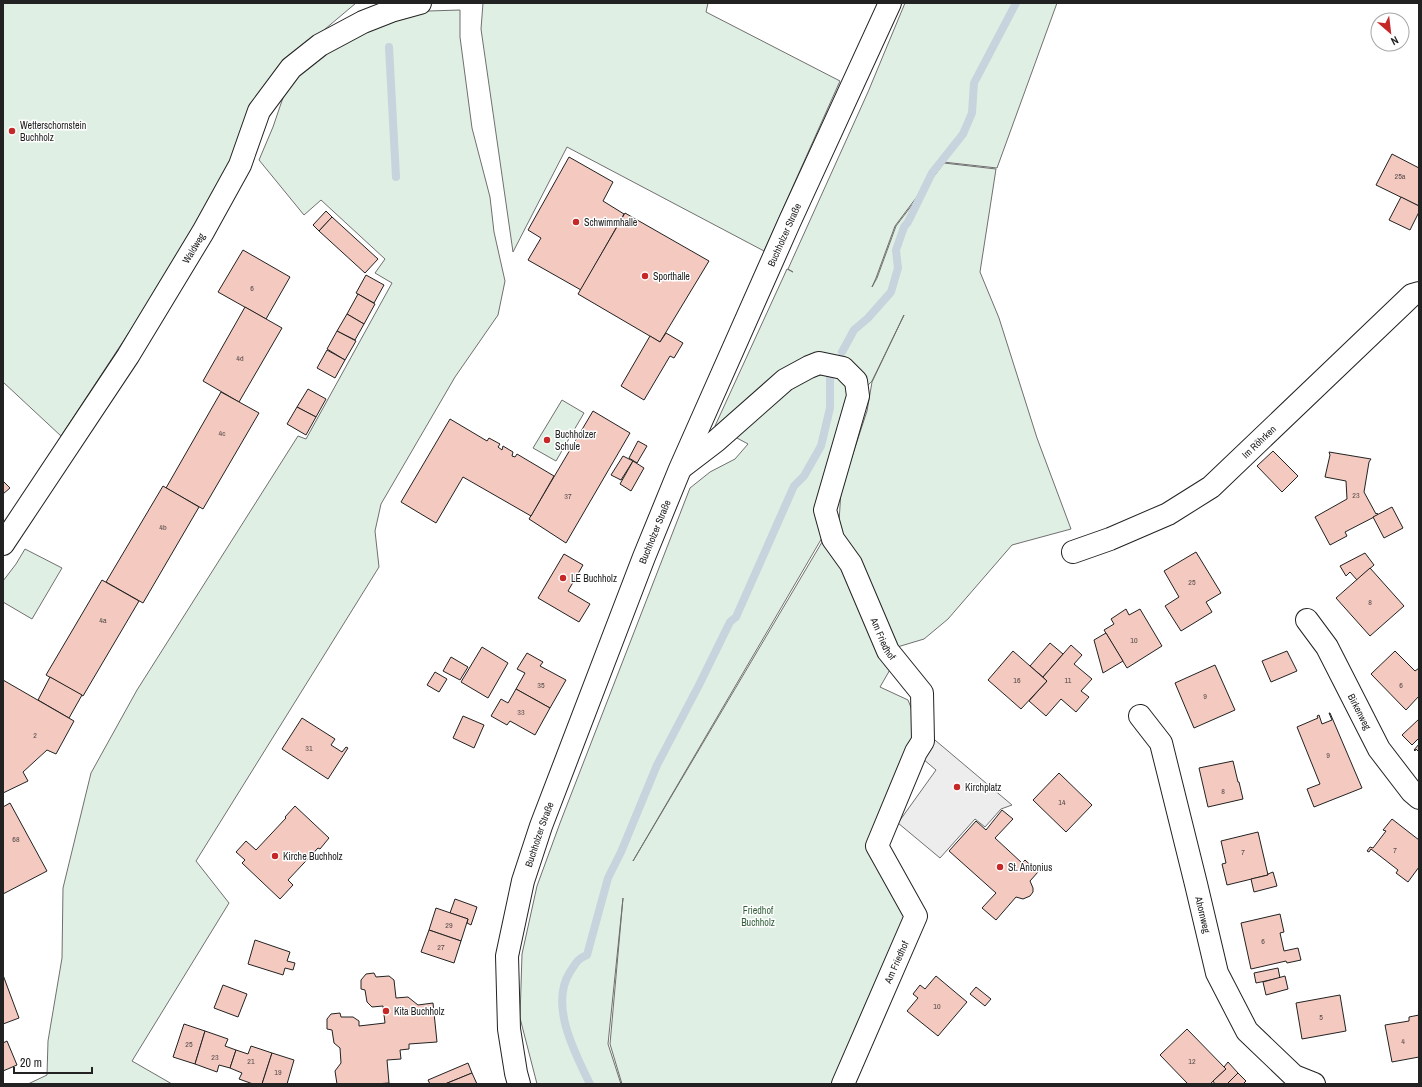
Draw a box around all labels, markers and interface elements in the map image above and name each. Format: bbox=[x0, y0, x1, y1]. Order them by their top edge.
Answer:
north arrow bbox=[1370, 12, 1410, 52]
text: N bbox=[1389, 33, 1401, 49]
place label: Wetterschornstein Buchholz bbox=[20, 119, 86, 144]
marker: Wetterschornstein Buchholz bbox=[7, 126, 17, 136]
house number: 25a bbox=[1395, 171, 1406, 181]
street label: Buchholzer Straße bbox=[765, 201, 804, 269]
place label: Schwimmhalle bbox=[584, 216, 638, 229]
marker: Schwimmhalle bbox=[571, 217, 581, 227]
street label: Waldweg bbox=[180, 230, 208, 266]
place label: Sporthalle bbox=[653, 270, 690, 283]
marker: Sporthalle bbox=[640, 271, 650, 281]
house number: 6 bbox=[250, 283, 254, 293]
house number: 4d bbox=[236, 353, 244, 363]
street label: Im Röhrken bbox=[1239, 423, 1279, 461]
house number: 4c bbox=[219, 428, 226, 438]
place label: Buchholzer Schule bbox=[555, 428, 596, 453]
marker: Buchholzer Schule bbox=[542, 435, 552, 445]
house number: 23 bbox=[1352, 490, 1360, 500]
house number: 37 bbox=[564, 491, 572, 501]
street label: Buchholzer Straße bbox=[636, 497, 674, 566]
house number: 4b bbox=[159, 522, 167, 532]
place label: LE Buchholz bbox=[571, 572, 617, 585]
marker: LE Buchholz bbox=[558, 573, 568, 583]
house number: 25 bbox=[1188, 577, 1196, 587]
house number: 8 bbox=[1368, 597, 1372, 607]
house number: 4a bbox=[99, 615, 107, 625]
street label: Am Friedhof bbox=[867, 615, 899, 663]
house number: 10 bbox=[1130, 635, 1138, 645]
house number: 16 bbox=[1013, 675, 1021, 685]
house number: 11 bbox=[1065, 675, 1072, 685]
house number: 35 bbox=[537, 680, 545, 690]
house number: 6 bbox=[1399, 680, 1403, 690]
house number: 9 bbox=[1203, 691, 1207, 701]
street label: Birkenweg bbox=[1345, 692, 1374, 732]
house number: 33 bbox=[517, 707, 525, 717]
house number: 2 bbox=[33, 730, 37, 740]
house number: 31 bbox=[305, 743, 313, 753]
house number: 9 bbox=[1326, 750, 1330, 760]
place label: Kirchplatz bbox=[965, 781, 1001, 794]
marker: Kirchplatz bbox=[952, 782, 962, 792]
house number: 8 bbox=[1221, 786, 1225, 796]
house number: 14 bbox=[1058, 797, 1066, 807]
street label: Buchholzer Straße bbox=[522, 800, 557, 869]
house number: 68 bbox=[12, 834, 20, 844]
house number: 7 bbox=[1393, 845, 1397, 855]
house number: 7 bbox=[1241, 847, 1245, 857]
place label: Kirche Buchholz bbox=[283, 850, 343, 863]
marker: Kirche Buchholz bbox=[270, 851, 280, 861]
place label: St. Antonius bbox=[1008, 861, 1052, 874]
marker: St. Antonius bbox=[995, 862, 1005, 872]
street label: Ahornweg bbox=[1192, 894, 1213, 935]
park label: Friedhof Buchholz bbox=[741, 904, 775, 929]
house number: 29 bbox=[445, 920, 453, 930]
house number: 6 bbox=[1261, 936, 1265, 946]
street label: Am Friedhof bbox=[881, 938, 912, 986]
house number: 27 bbox=[437, 942, 445, 952]
house number: 10 bbox=[933, 1001, 941, 1011]
place label: Kita Buchholz bbox=[394, 1005, 445, 1018]
marker: Kita Buchholz bbox=[381, 1006, 391, 1016]
house number: 5 bbox=[1319, 1012, 1323, 1022]
house number: 4 bbox=[1401, 1036, 1405, 1046]
house number: 25 bbox=[185, 1039, 193, 1049]
scale bar bbox=[14, 1049, 92, 1075]
house number: 23 bbox=[211, 1052, 219, 1062]
text: 20 m bbox=[20, 1055, 42, 1071]
house number: 21 bbox=[247, 1056, 255, 1066]
house number: 12 bbox=[1188, 1056, 1196, 1066]
house number: 19 bbox=[274, 1067, 282, 1077]

